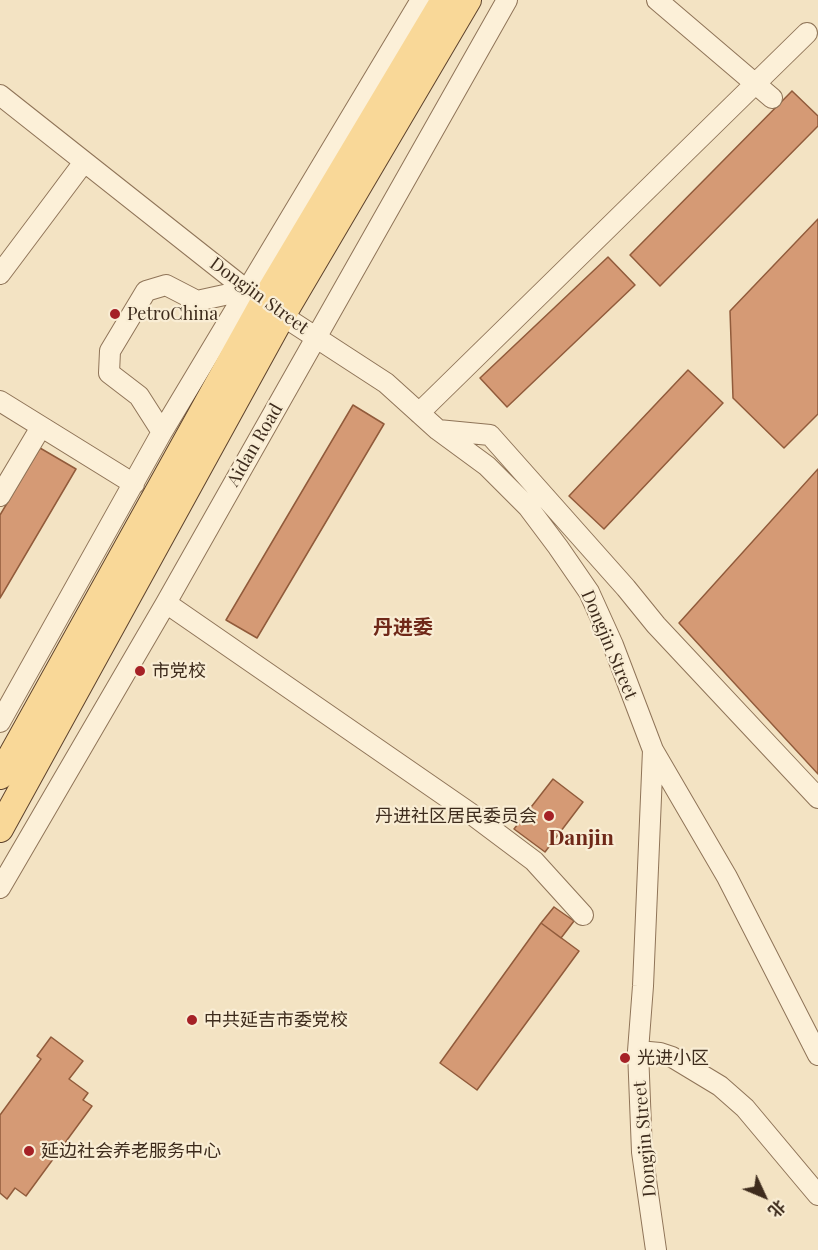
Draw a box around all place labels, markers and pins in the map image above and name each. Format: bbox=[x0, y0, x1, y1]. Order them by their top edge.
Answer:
place label: PetroChina bbox=[127, 303, 218, 325]
marker: PetroChina bbox=[108, 307, 122, 321]
place label: 市党校 bbox=[152, 660, 206, 682]
marker: 市党校 bbox=[133, 664, 147, 678]
place label: 丹进社区居民委员会 bbox=[375, 805, 537, 827]
marker: 丹进社区居民委员会 bbox=[542, 809, 556, 823]
place label: 中共延吉市委党校 bbox=[204, 1009, 348, 1031]
marker: 中共延吉市委党校 bbox=[185, 1013, 199, 1027]
place label: 光进小区 bbox=[637, 1047, 709, 1069]
marker: 光进小区 bbox=[618, 1051, 632, 1065]
place label: 延边社会养老服务中心 bbox=[41, 1140, 221, 1162]
marker: 延边社会养老服务中心 bbox=[22, 1144, 36, 1158]

